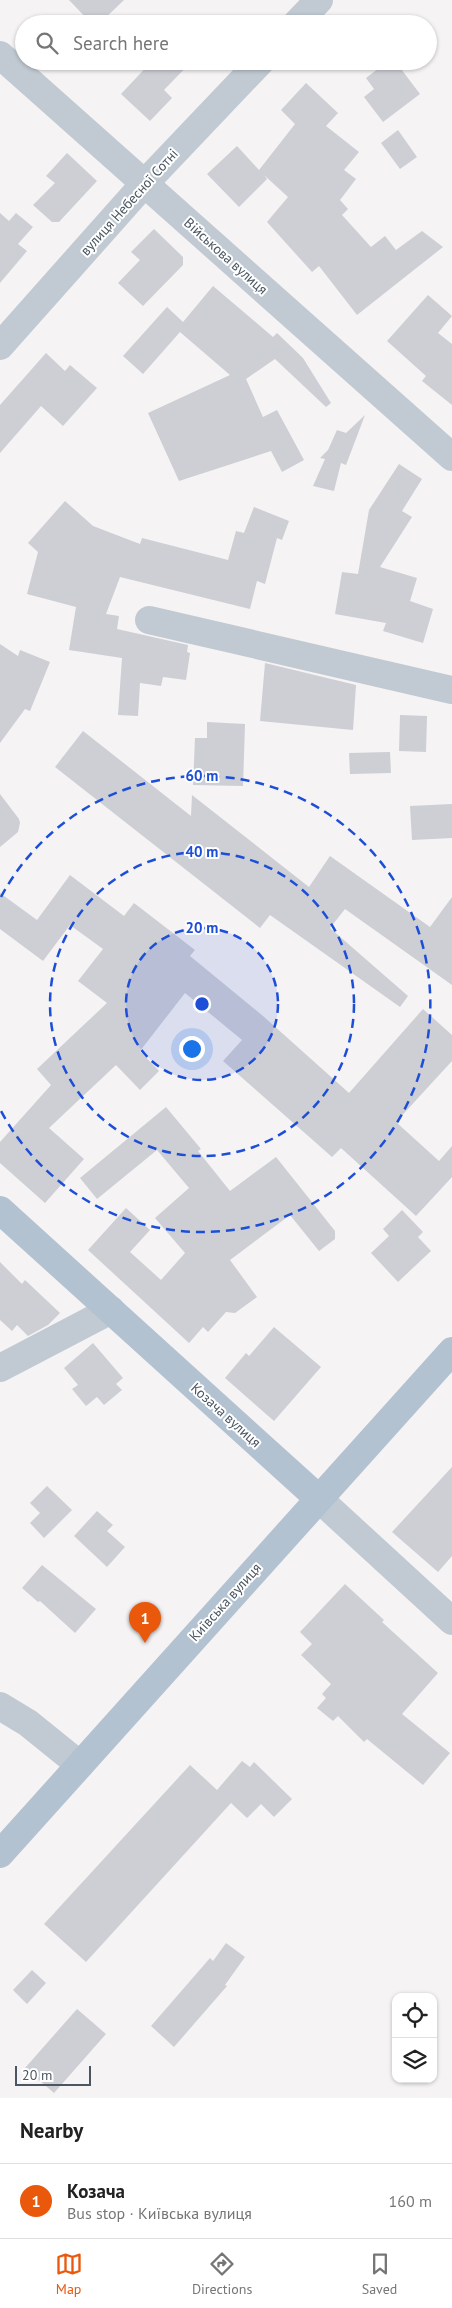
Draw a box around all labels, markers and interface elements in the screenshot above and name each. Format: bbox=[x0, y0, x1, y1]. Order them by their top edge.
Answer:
search box bbox=[15, 15, 437, 70]
icon: search bbox=[33, 29, 61, 57]
text: Search here bbox=[73, 31, 169, 55]
street label: вулиця Небесної Сотні bbox=[76, 145, 182, 259]
street label: Військова вулиця bbox=[180, 214, 272, 298]
text: 60 m bbox=[186, 766, 218, 785]
text: 40 m bbox=[186, 842, 218, 861]
text: 20 m bbox=[186, 918, 218, 937]
centre of rings bbox=[193, 995, 211, 1013]
your location bbox=[179, 1036, 205, 1062]
street label: Козача вулиця bbox=[187, 1379, 265, 1451]
street label: Київська вулиця bbox=[185, 1559, 265, 1645]
pin: 1 bbox=[129, 1602, 161, 1643]
map controls bbox=[392, 1993, 437, 2083]
button: locate bbox=[392, 1993, 437, 2038]
button: layers bbox=[392, 2038, 437, 2083]
scale bar bbox=[15, 2063, 91, 2086]
text: 20 m bbox=[22, 2066, 52, 2084]
text: Nearby bbox=[20, 2117, 83, 2144]
text: Козача bbox=[67, 2179, 125, 2203]
text: 1 bbox=[31, 2191, 41, 2211]
text: 160 m bbox=[389, 2191, 432, 2211]
text: Bus stop · Київська вулиця bbox=[67, 2203, 252, 2223]
tab: Map bbox=[55, 2250, 83, 2298]
tab: Directions bbox=[192, 2250, 252, 2298]
tab: Saved bbox=[362, 2250, 397, 2298]

